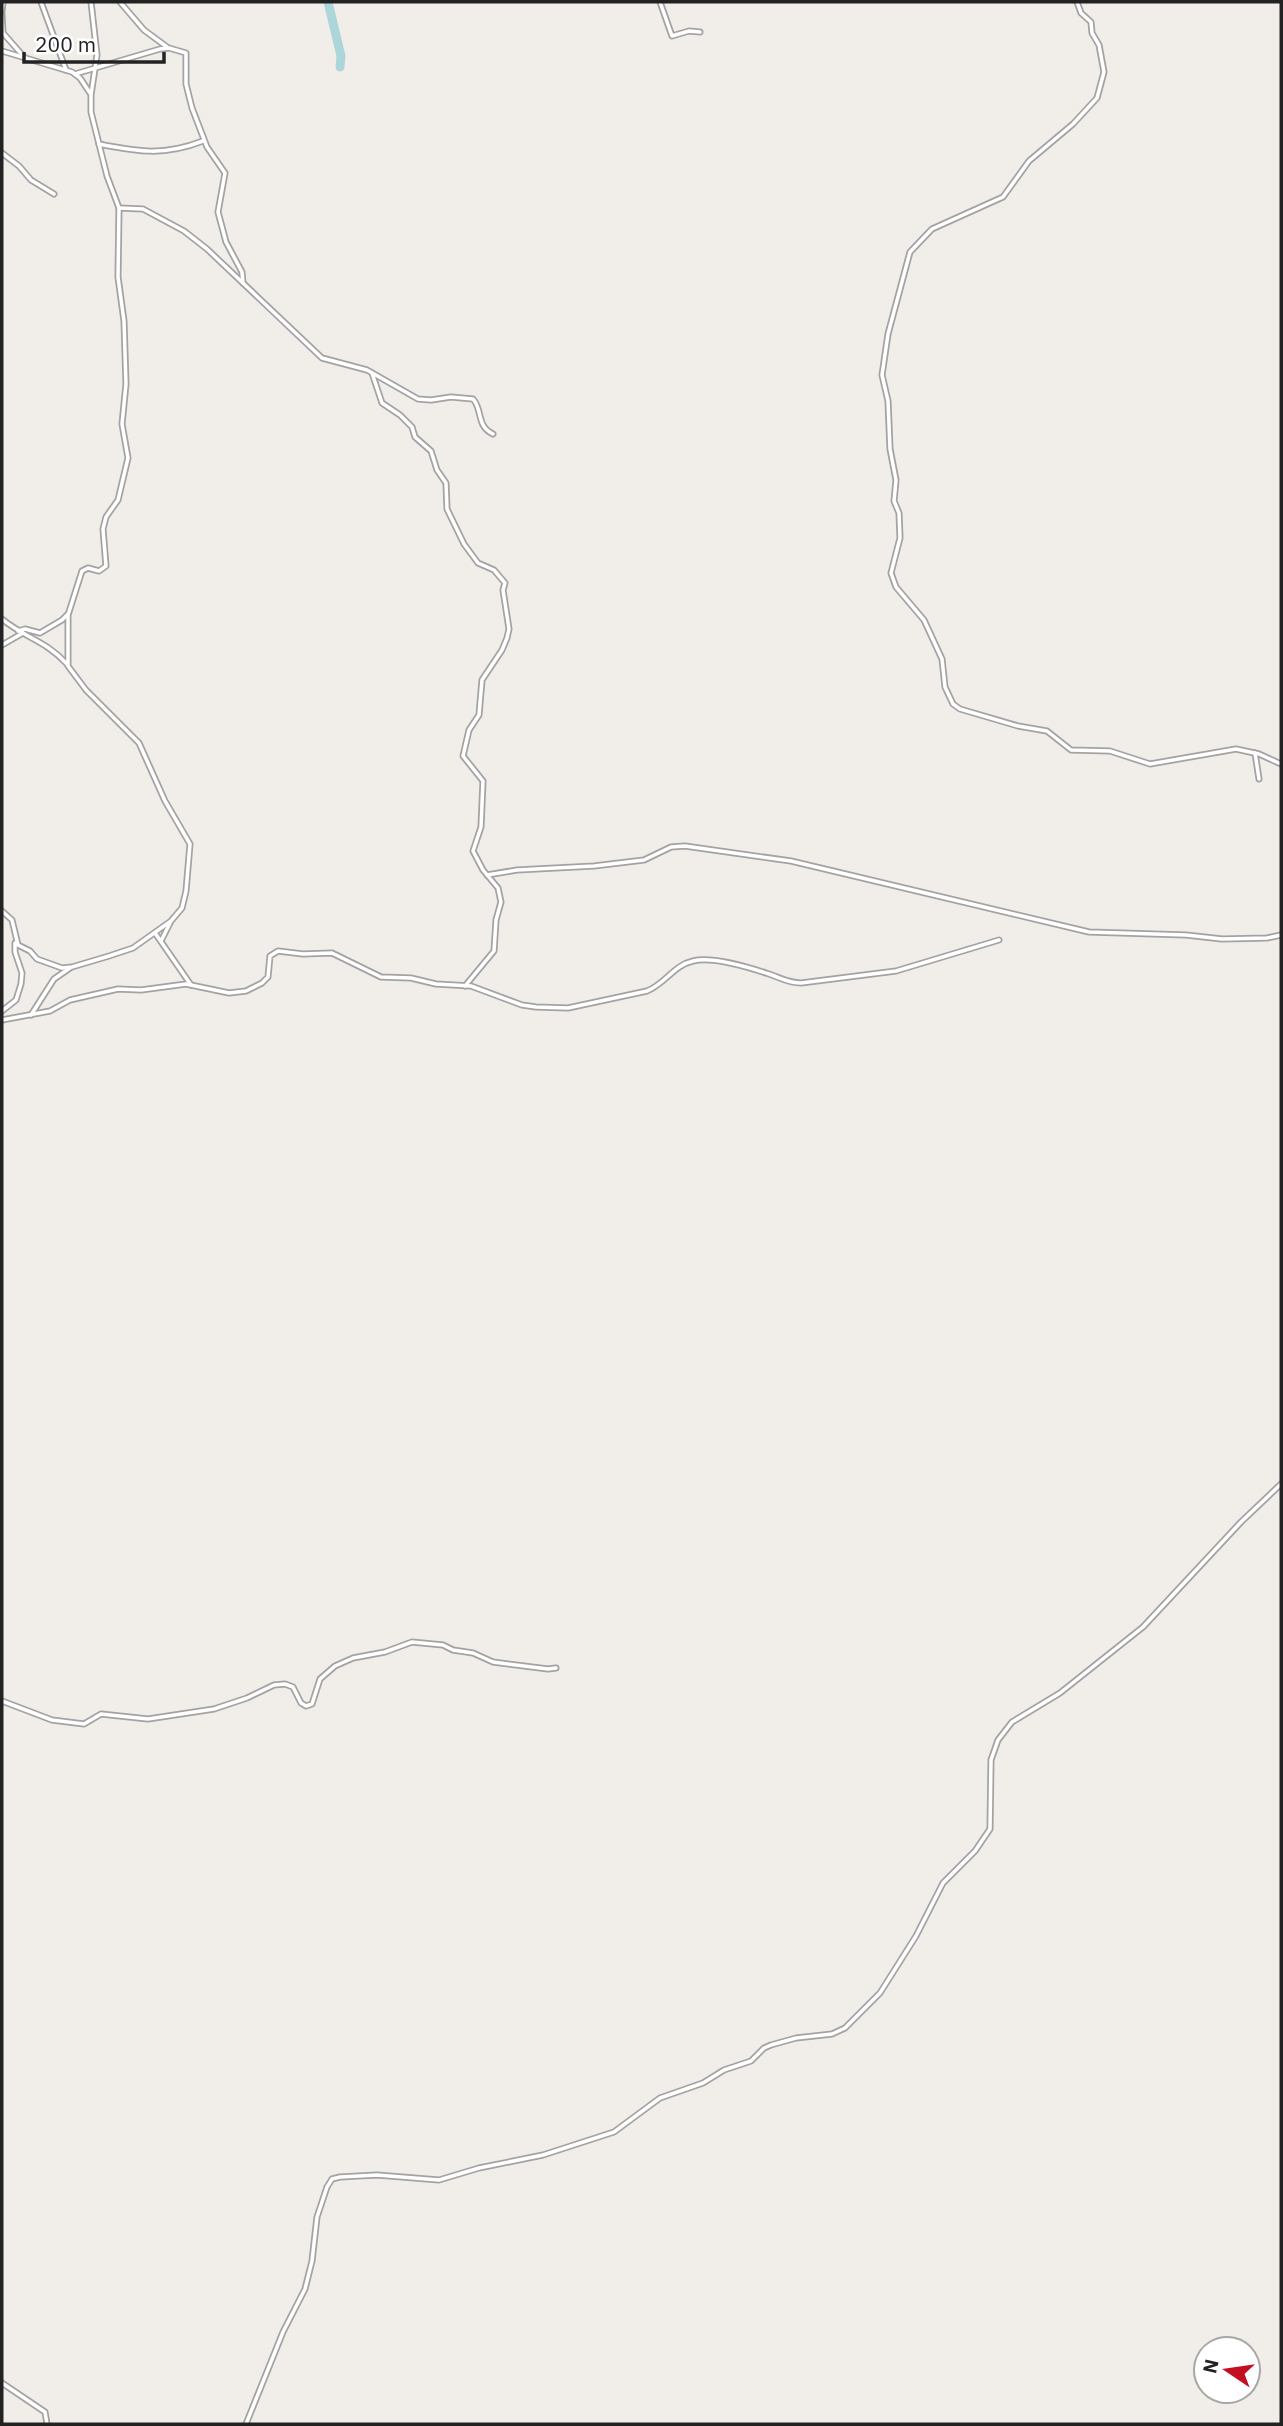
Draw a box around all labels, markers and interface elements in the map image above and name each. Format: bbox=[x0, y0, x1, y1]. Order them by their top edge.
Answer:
scale bar bbox=[24, 21, 164, 65]
text: 200 m bbox=[35, 30, 96, 58]
north arrow bbox=[1192, 2335, 1262, 2405]
text: N bbox=[1197, 2357, 1224, 2376]

